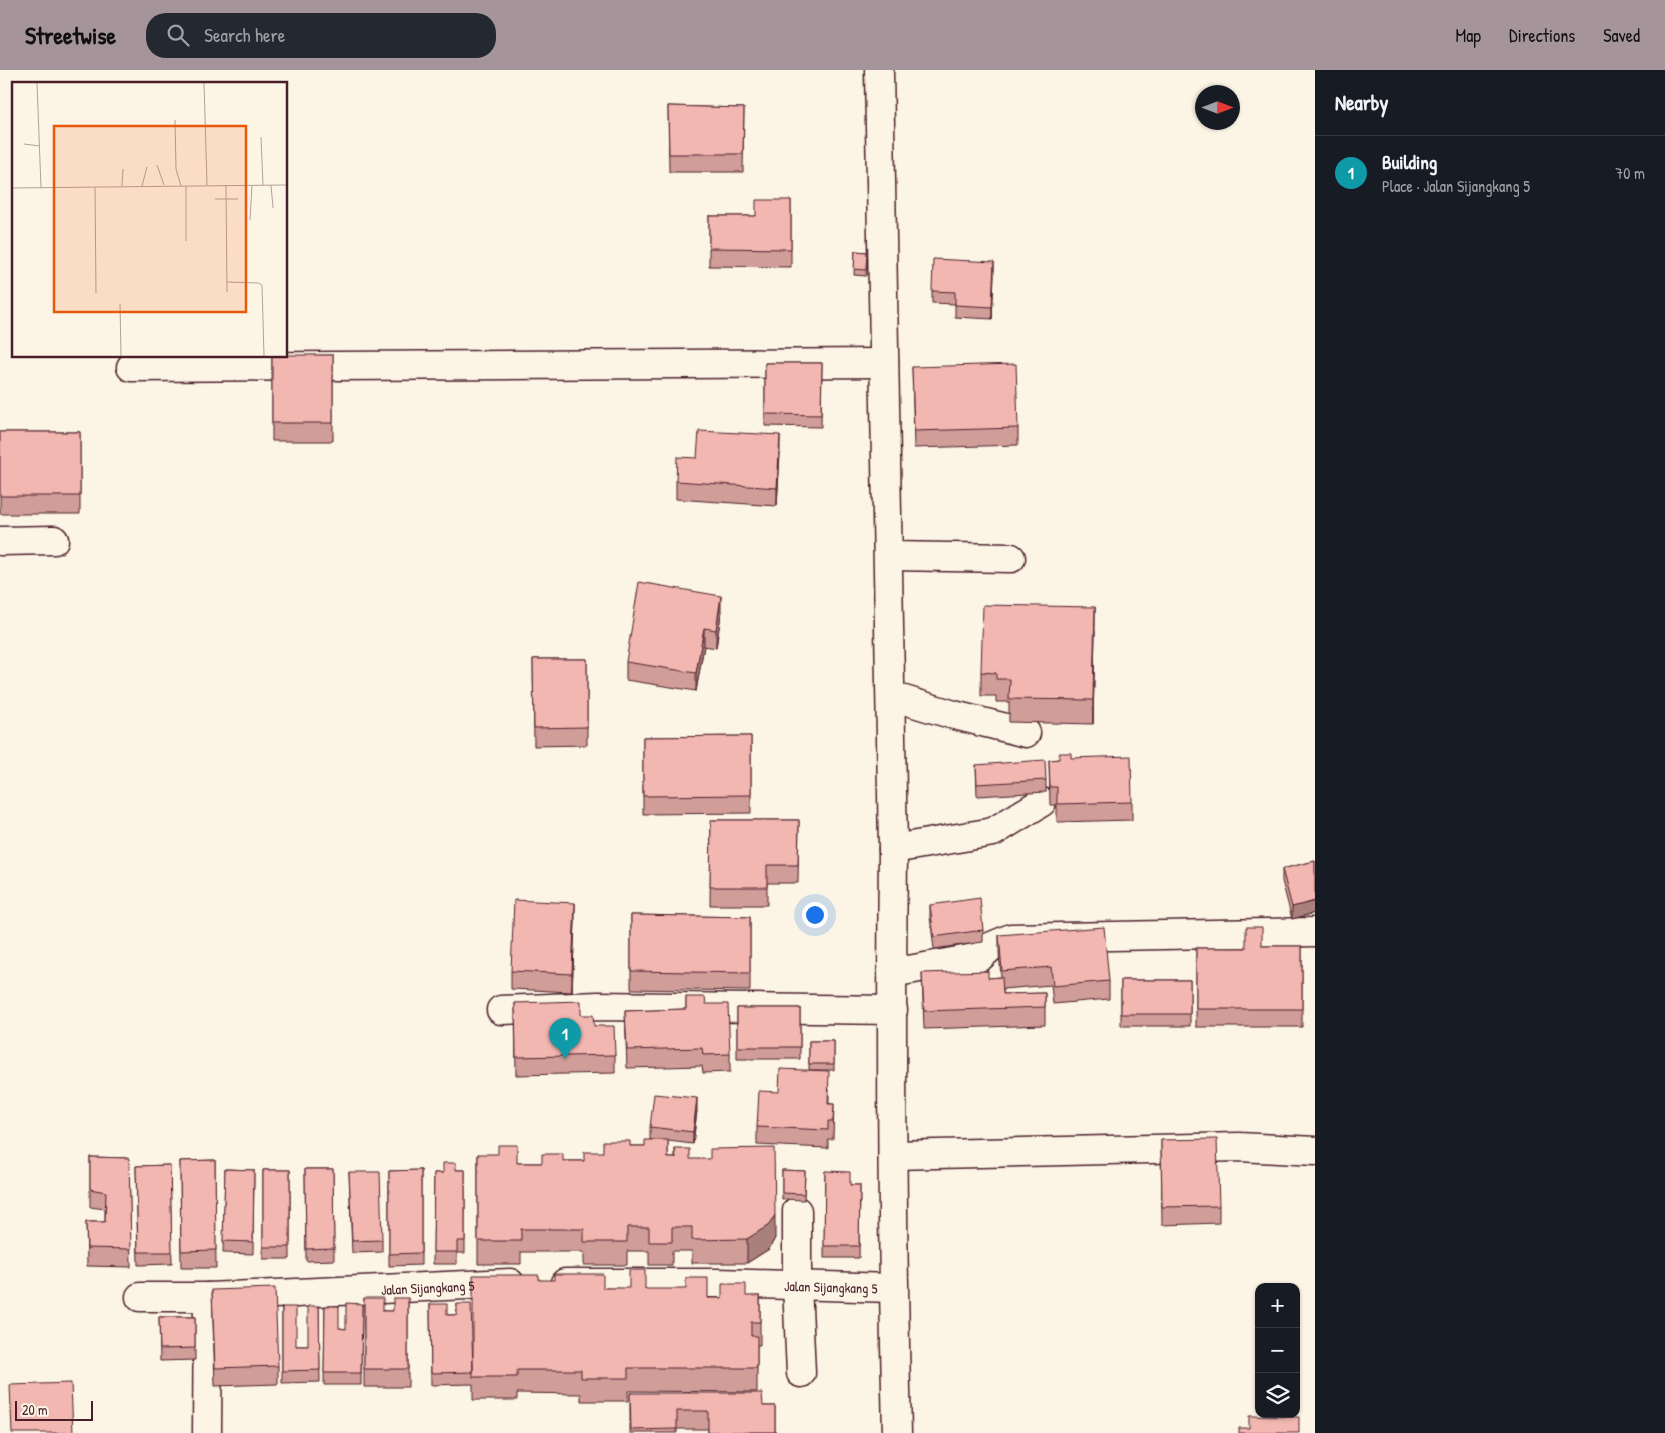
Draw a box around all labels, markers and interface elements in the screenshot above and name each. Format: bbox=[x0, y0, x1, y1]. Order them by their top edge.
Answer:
search box bbox=[146, 13, 496, 58]
text: Streetwise bbox=[25, 19, 116, 51]
icon: search bbox=[164, 21, 192, 49]
text: Search here bbox=[204, 22, 285, 48]
text: Map bbox=[1456, 23, 1481, 48]
text: Directions bbox=[1509, 23, 1575, 48]
text: Saved bbox=[1603, 23, 1640, 48]
inset map bbox=[12, 82, 288, 358]
north arrow bbox=[1195, 85, 1240, 130]
text: Nearby bbox=[1335, 88, 1388, 117]
text: Building bbox=[1382, 149, 1437, 175]
text: 1 bbox=[1348, 162, 1354, 184]
text: 70 m bbox=[1615, 162, 1645, 184]
text: Place · Jalan Sijangkang 5 bbox=[1382, 175, 1530, 197]
your location bbox=[802, 902, 828, 928]
pin: 1 bbox=[549, 1018, 581, 1059]
street label: Jalan Sijangkang 5 bbox=[381, 1275, 475, 1298]
street label: Jalan Sijangkang 5 bbox=[784, 1275, 878, 1298]
map controls bbox=[1255, 1283, 1300, 1418]
button: + bbox=[1255, 1283, 1300, 1328]
button: − bbox=[1255, 1328, 1300, 1373]
button: layers bbox=[1255, 1373, 1300, 1418]
scale bar bbox=[15, 1398, 92, 1421]
text: 20 m bbox=[22, 1400, 48, 1419]

